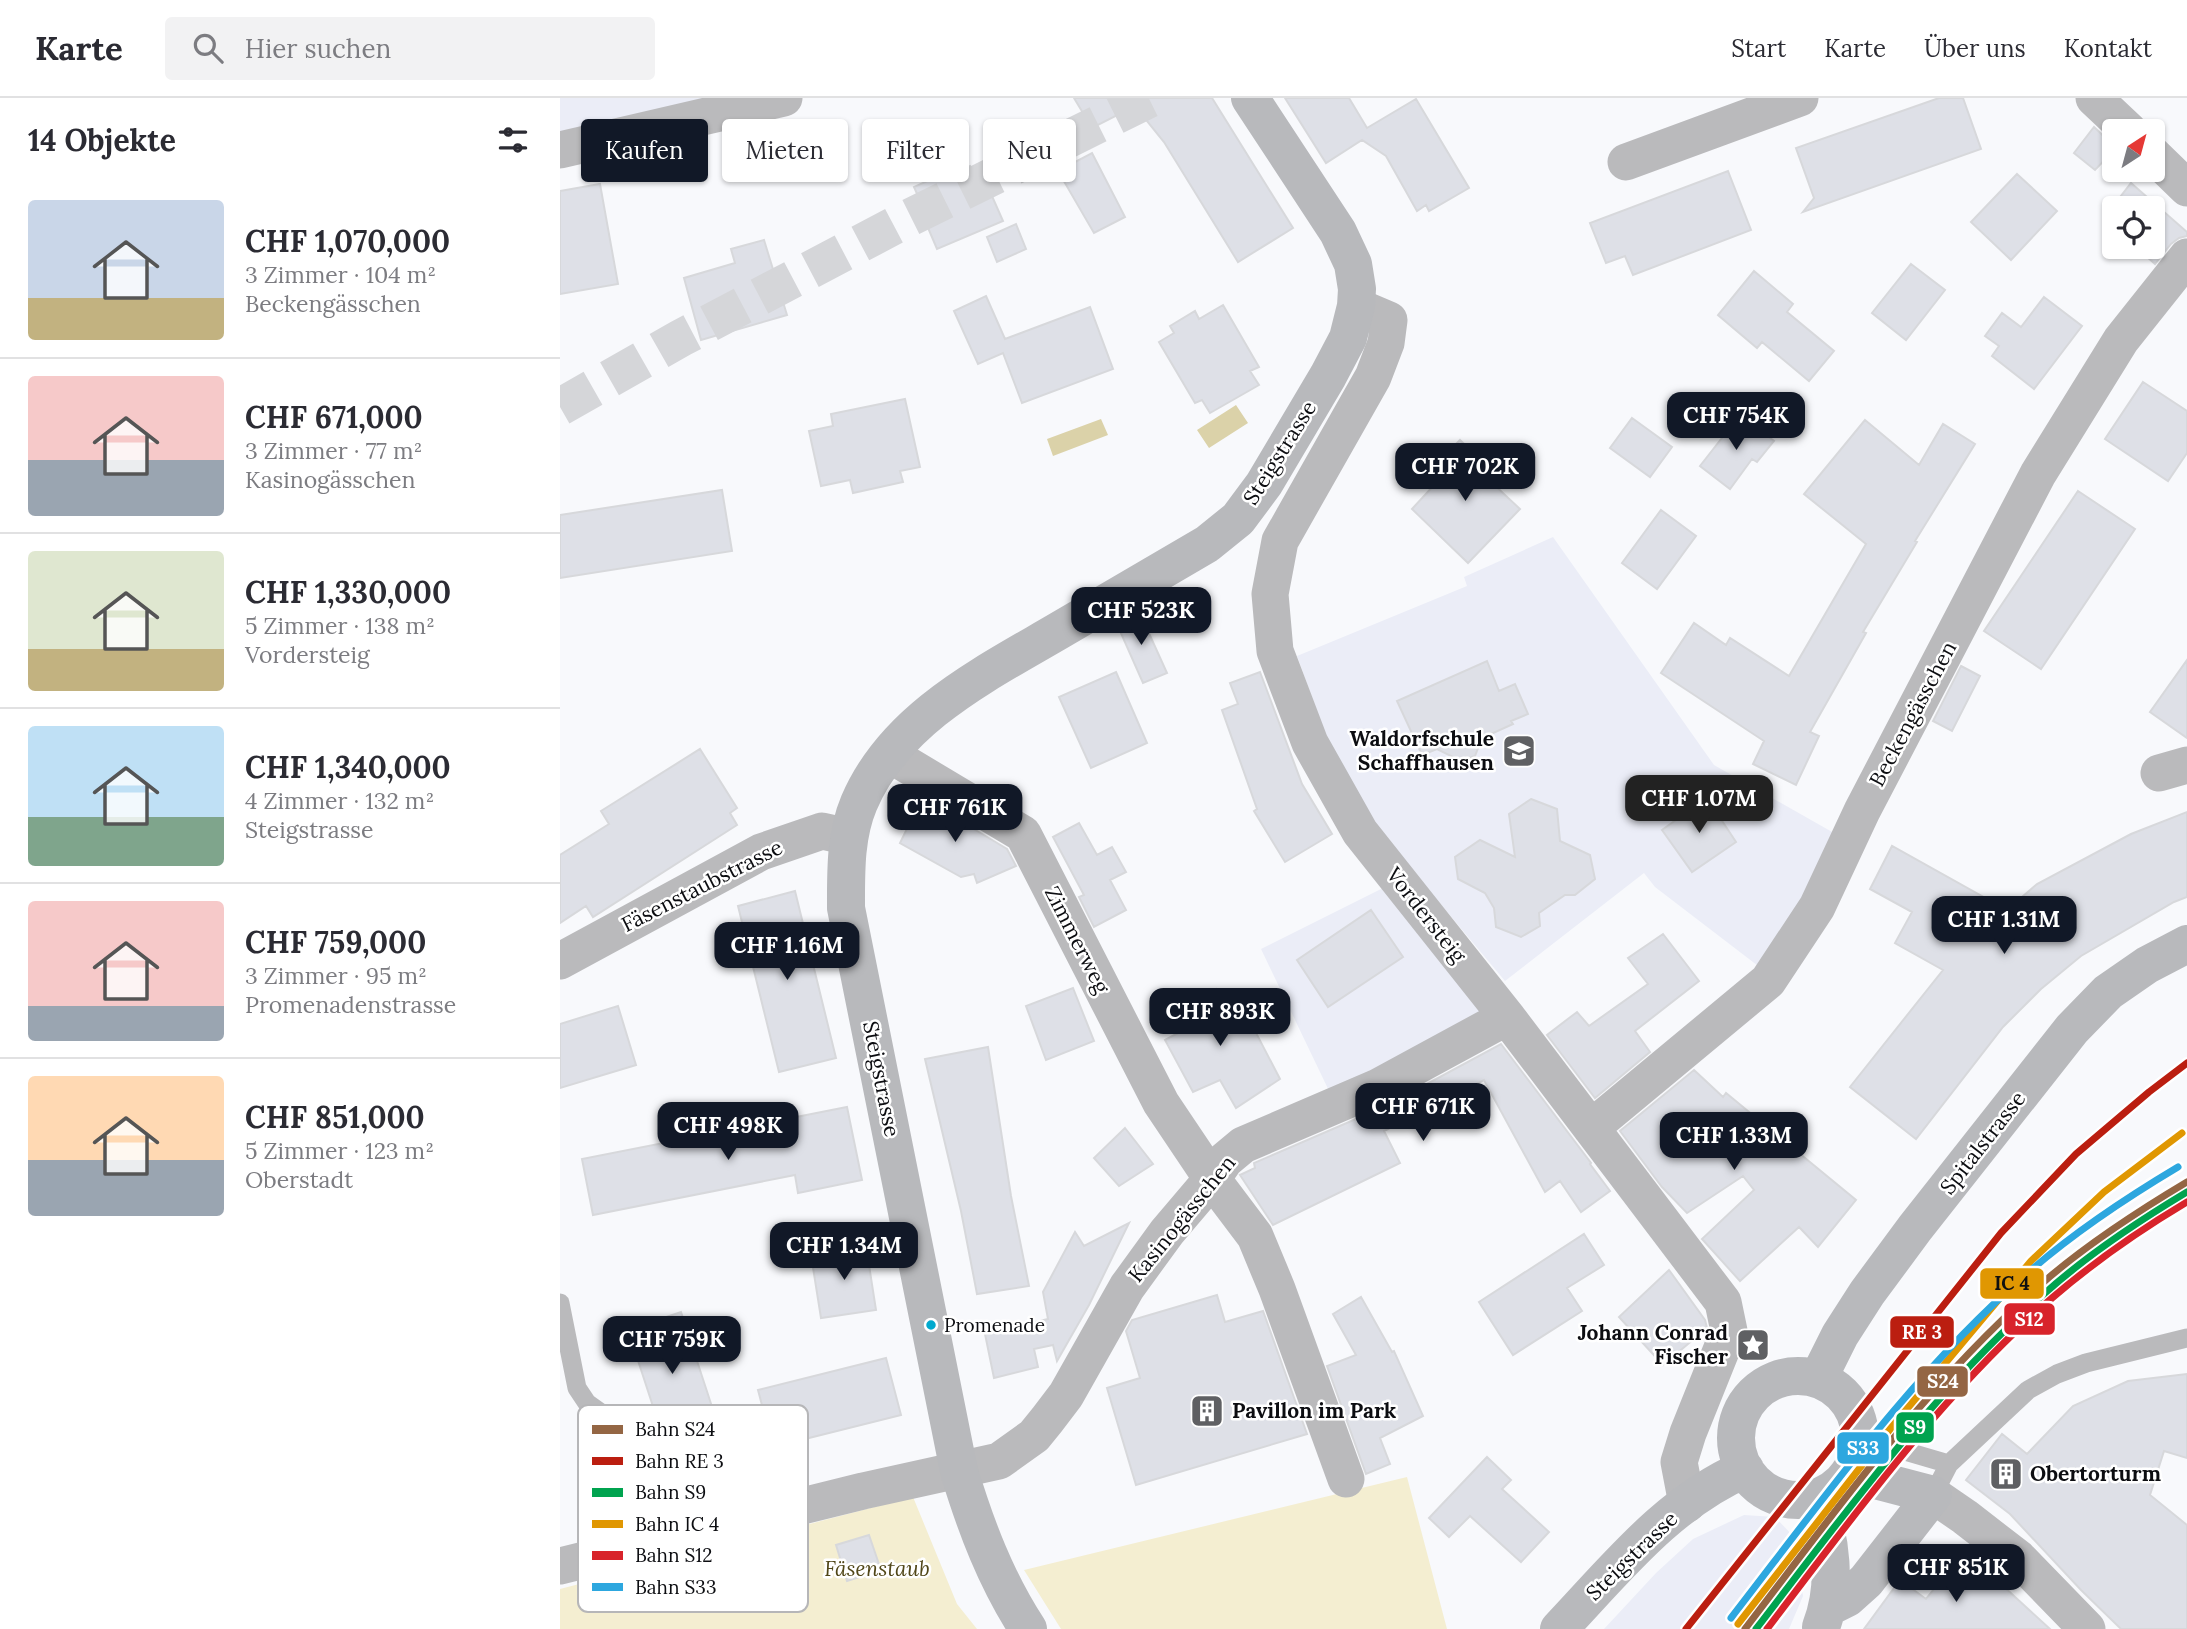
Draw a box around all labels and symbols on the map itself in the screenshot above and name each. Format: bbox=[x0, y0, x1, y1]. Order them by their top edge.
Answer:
north arrow bbox=[2102, 119, 2165, 182]
pin: CHF 754K bbox=[1664, 392, 1808, 452]
street label: Steigstrasse bbox=[1237, 396, 1322, 510]
pin: CHF 702K bbox=[1393, 444, 1537, 503]
pin: CHF 523K bbox=[1069, 588, 1213, 647]
street label: Beckengässchen bbox=[1863, 636, 1962, 791]
place label: Waldorfschule Schaffhausen bbox=[1350, 725, 1494, 776]
school or university icon: Waldorfschule Schaffhausen bbox=[1500, 732, 1538, 770]
pin: CHF 1.07M bbox=[1619, 776, 1779, 835]
pin: CHF 761K bbox=[883, 784, 1027, 844]
street label: Fäsenstaubstrasse bbox=[617, 833, 787, 938]
street label: Vordersteig bbox=[1380, 861, 1472, 968]
street label: Zimmerweg bbox=[1039, 882, 1116, 998]
pin: CHF 1.31M bbox=[1924, 896, 2084, 956]
pin: CHF 1.16M bbox=[707, 922, 867, 982]
pin: CHF 893K bbox=[1148, 988, 1292, 1048]
street label: Steigstrasse bbox=[857, 1019, 906, 1139]
pin: CHF 671K bbox=[1351, 1084, 1495, 1143]
street label: Spitalstrasse bbox=[1934, 1086, 2031, 1200]
pin: CHF 498K bbox=[656, 1102, 800, 1162]
pin: CHF 1.33M bbox=[1654, 1112, 1814, 1172]
street label: Kasinogässchen bbox=[1122, 1150, 1241, 1288]
pin: CHF 1.34M bbox=[764, 1222, 924, 1282]
line badge: IC 4 bbox=[1979, 1267, 2045, 1300]
text: IC 4 bbox=[1994, 1271, 2030, 1295]
line badge: S12 bbox=[2003, 1302, 2056, 1336]
text: S12 bbox=[2014, 1307, 2044, 1331]
place label: Promenade bbox=[944, 1313, 1045, 1337]
line badge: RE 3 bbox=[1889, 1315, 1955, 1349]
pin: CHF 759K bbox=[600, 1316, 744, 1376]
marker: Promenade bbox=[924, 1318, 938, 1332]
place label: Johann Conrad Fischer bbox=[1578, 1319, 1728, 1370]
text: RE 3 bbox=[1902, 1320, 1942, 1344]
place icon: Johann Conrad Fischer bbox=[1734, 1326, 1772, 1364]
line badge: S24 bbox=[1916, 1365, 1969, 1398]
text: S24 bbox=[1927, 1369, 1959, 1393]
building icon: Pavillon im Park bbox=[1188, 1392, 1226, 1430]
place label: Pavillon im Park bbox=[1232, 1397, 1397, 1424]
legend bbox=[578, 1405, 808, 1612]
line badge: S9 bbox=[1895, 1411, 1935, 1444]
text: S9 bbox=[1904, 1415, 1926, 1439]
text: Bahn S24 bbox=[635, 1417, 715, 1441]
line badge: S33 bbox=[1836, 1431, 1890, 1465]
text: S33 bbox=[1847, 1436, 1879, 1460]
text: Bahn RE 3 bbox=[635, 1449, 724, 1473]
building icon: Obertorturm bbox=[1987, 1455, 2025, 1493]
place label: Obertorturm bbox=[2030, 1460, 2161, 1487]
text: Bahn S9 bbox=[635, 1480, 706, 1504]
street label: Steigstrasse bbox=[1580, 1505, 1683, 1606]
text: Bahn IC 4 bbox=[635, 1512, 719, 1536]
text: Bahn S12 bbox=[635, 1543, 712, 1567]
pin: CHF 851K bbox=[1884, 1544, 2028, 1604]
park label: Fäsenstaub bbox=[824, 1555, 930, 1582]
text: Bahn S33 bbox=[635, 1575, 716, 1599]

